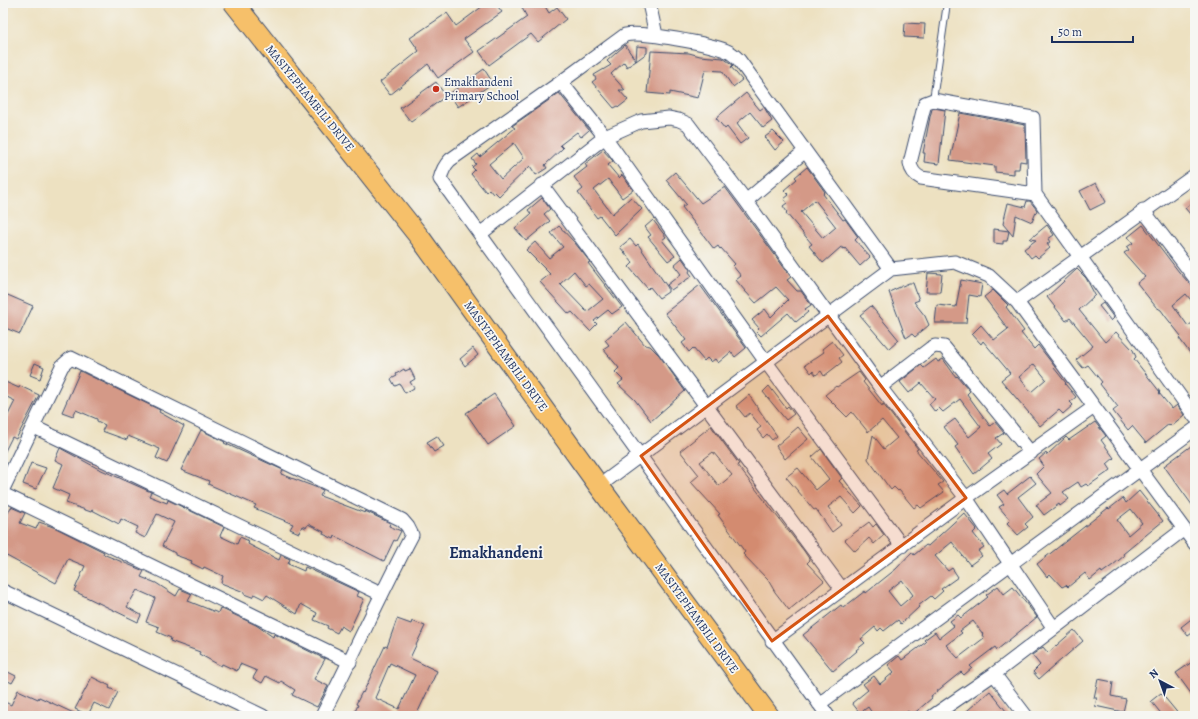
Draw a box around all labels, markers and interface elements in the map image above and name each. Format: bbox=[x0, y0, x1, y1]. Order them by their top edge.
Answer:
scale bar bbox=[1052, 18, 1133, 44]
text: 50 m bbox=[1058, 24, 1082, 40]
street label: MASIYEPHAMBILI DRIVE bbox=[262, 41, 358, 155]
place label: Emakhandeni Primary School bbox=[444, 74, 519, 104]
marker: Emakhandeni Primary School bbox=[431, 84, 441, 94]
street label: MASIYEPHAMBILI DRIVE bbox=[461, 298, 551, 414]
district label: Emakhandeni bbox=[449, 542, 543, 564]
street label: MASIYEPHAMBILI DRIVE bbox=[652, 560, 742, 676]
north arrow bbox=[1140, 661, 1180, 701]
text: N bbox=[1146, 666, 1162, 682]

